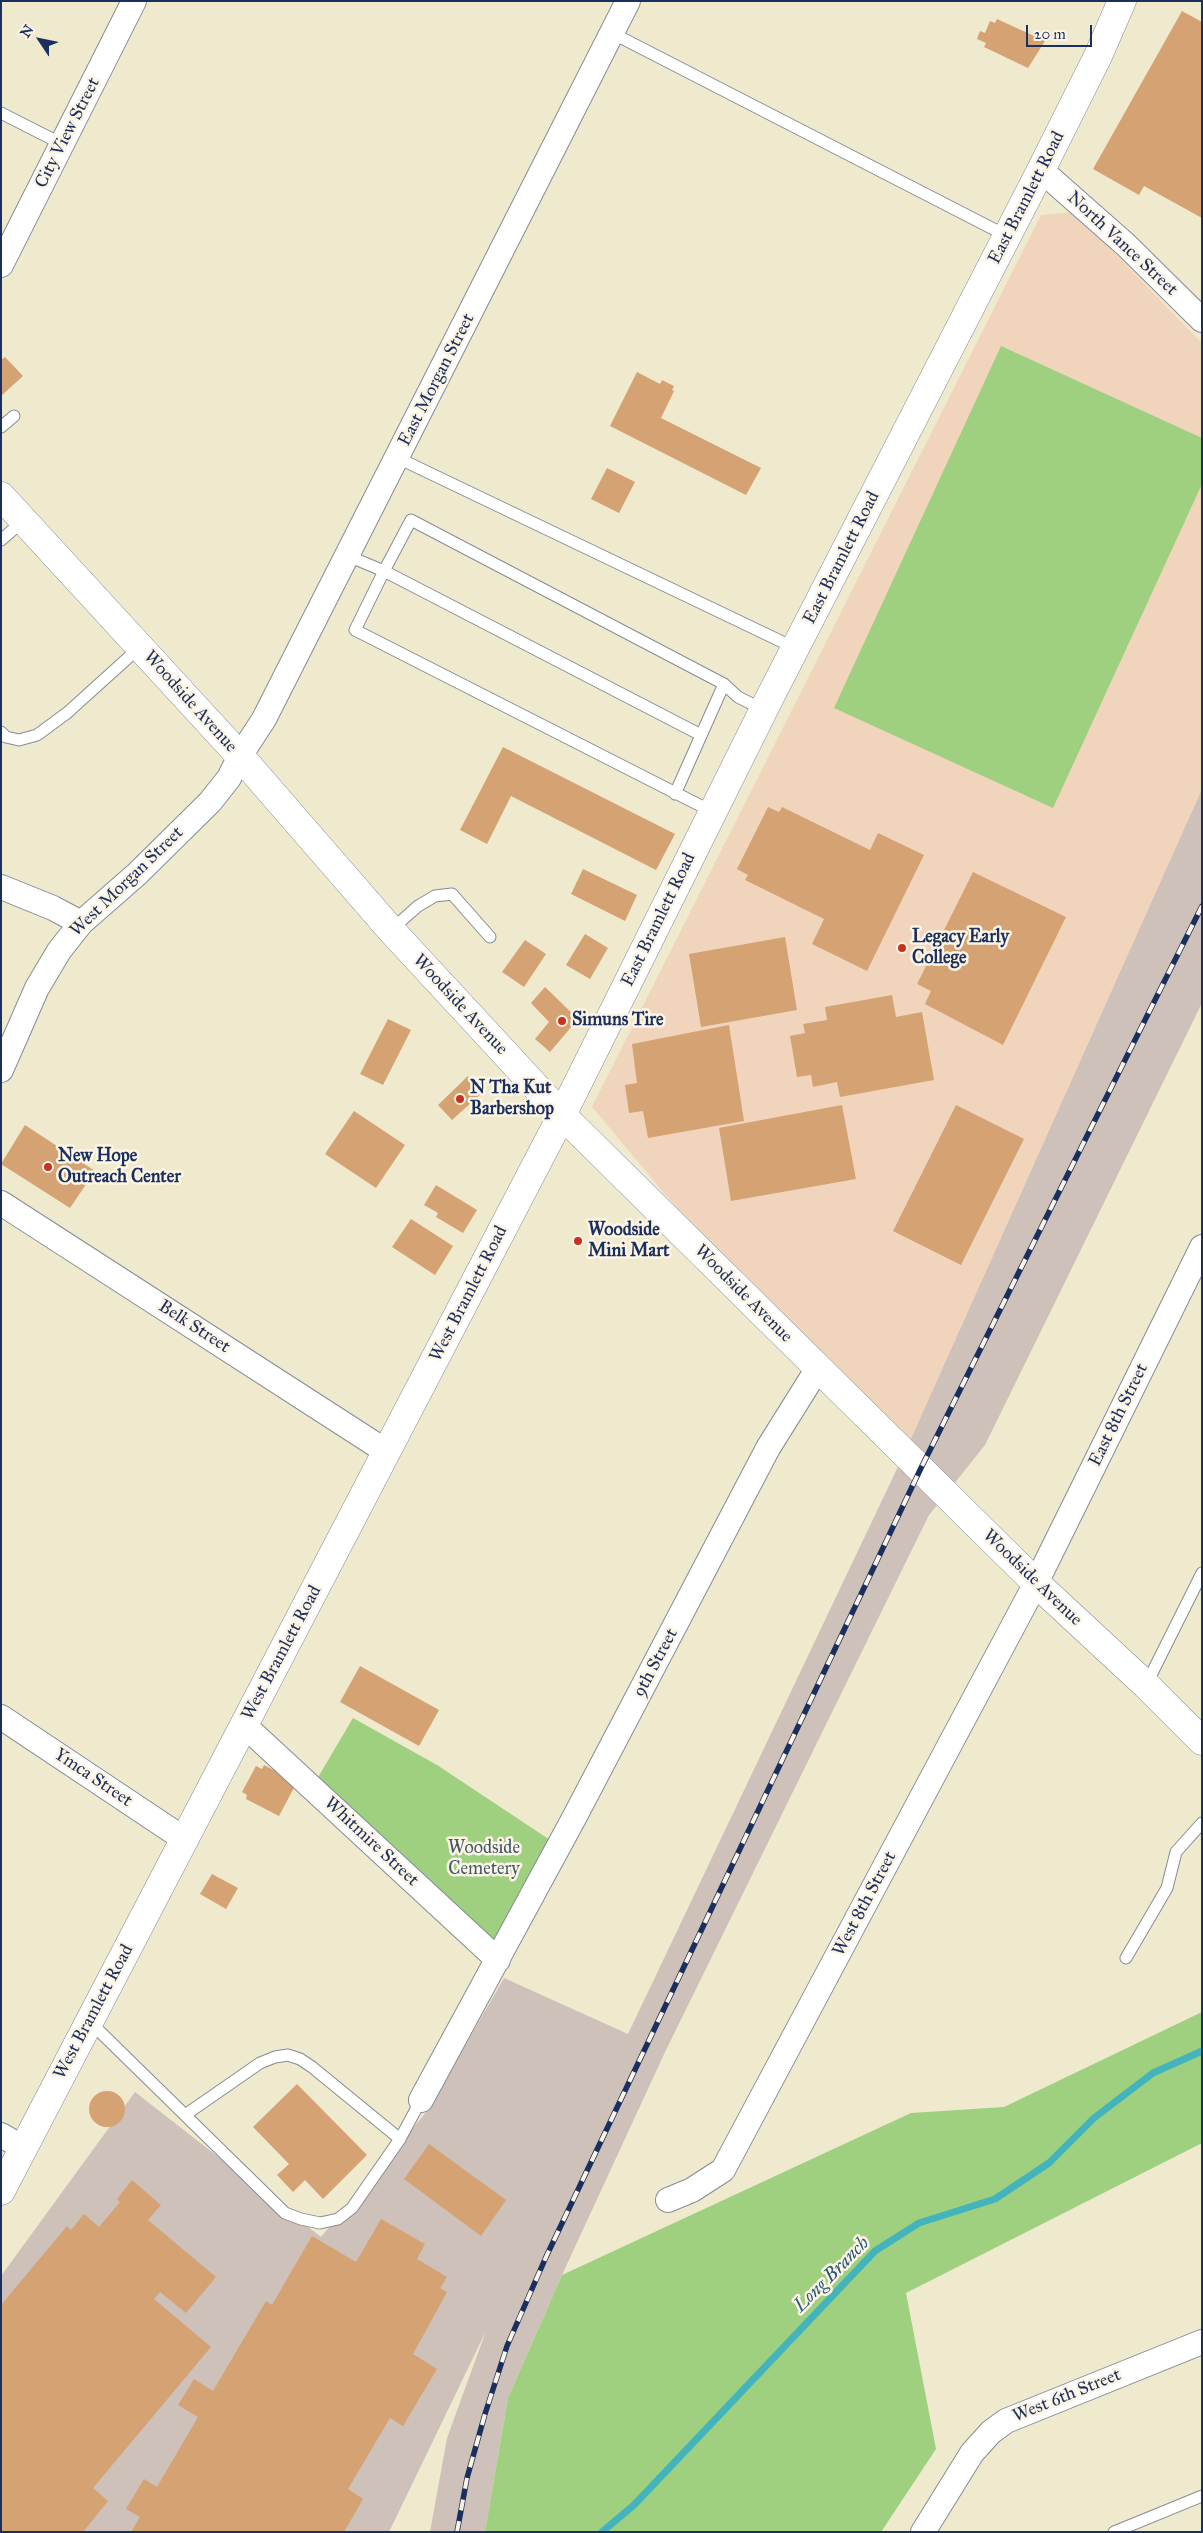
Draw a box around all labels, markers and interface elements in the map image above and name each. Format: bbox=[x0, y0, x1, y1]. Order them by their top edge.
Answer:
north arrow bbox=[15, 15, 65, 65]
scale bar bbox=[1028, 15, 1094, 47]
text: N bbox=[17, 22, 38, 41]
text: 20 m bbox=[1034, 25, 1066, 43]
street label: City View Street bbox=[31, 74, 105, 192]
street label: East Bramlett Road bbox=[984, 128, 1070, 268]
street label: North Vance Street bbox=[1062, 187, 1182, 301]
street label: East Morgan Street bbox=[394, 310, 480, 450]
street label: East Bramlett Road bbox=[799, 488, 885, 628]
street label: Woodside Avenue bbox=[139, 647, 241, 757]
street label: West Morgan Street bbox=[66, 822, 188, 942]
street label: East Bramlett Road bbox=[617, 850, 701, 990]
place label: Legacy Early College bbox=[912, 927, 1009, 970]
marker: Legacy Early College bbox=[896, 942, 908, 954]
street label: Woodside Avenue bbox=[408, 950, 512, 1060]
place label: Simuns Tire bbox=[572, 1010, 663, 1032]
marker: Simuns Tire bbox=[556, 1015, 568, 1027]
place label: N Tha Kut Barbershop bbox=[470, 1078, 554, 1120]
marker: N Tha Kut Barbershop bbox=[454, 1093, 466, 1105]
place label: New Hope Outreach Center bbox=[58, 1146, 181, 1188]
marker: New Hope Outreach Center bbox=[42, 1161, 54, 1173]
place label: Woodside Mini Mart bbox=[588, 1220, 669, 1262]
street label: West Bramlett Road bbox=[425, 1223, 513, 1365]
marker: Woodside Mini Mart bbox=[572, 1235, 584, 1247]
street label: Woodside Avenue bbox=[690, 1241, 796, 1347]
street label: Belk Street bbox=[154, 1296, 234, 1358]
street label: East 8th Street bbox=[1085, 1360, 1153, 1470]
street label: Woodside Avenue bbox=[978, 1525, 1086, 1631]
street label: West Bramlett Road bbox=[237, 1582, 327, 1724]
street label: 9th Street bbox=[629, 1625, 683, 1701]
street label: Ymca Street bbox=[50, 1744, 136, 1812]
street label: Whitmire Street bbox=[319, 1793, 423, 1891]
park label: Woodside Cemetery bbox=[448, 1838, 520, 1880]
street label: West 8th Street bbox=[828, 1848, 902, 1960]
street label: West Bramlett Road bbox=[49, 1941, 139, 2083]
water label: Long Branch bbox=[789, 2232, 875, 2318]
street label: West 6th Street bbox=[1010, 2364, 1124, 2428]

